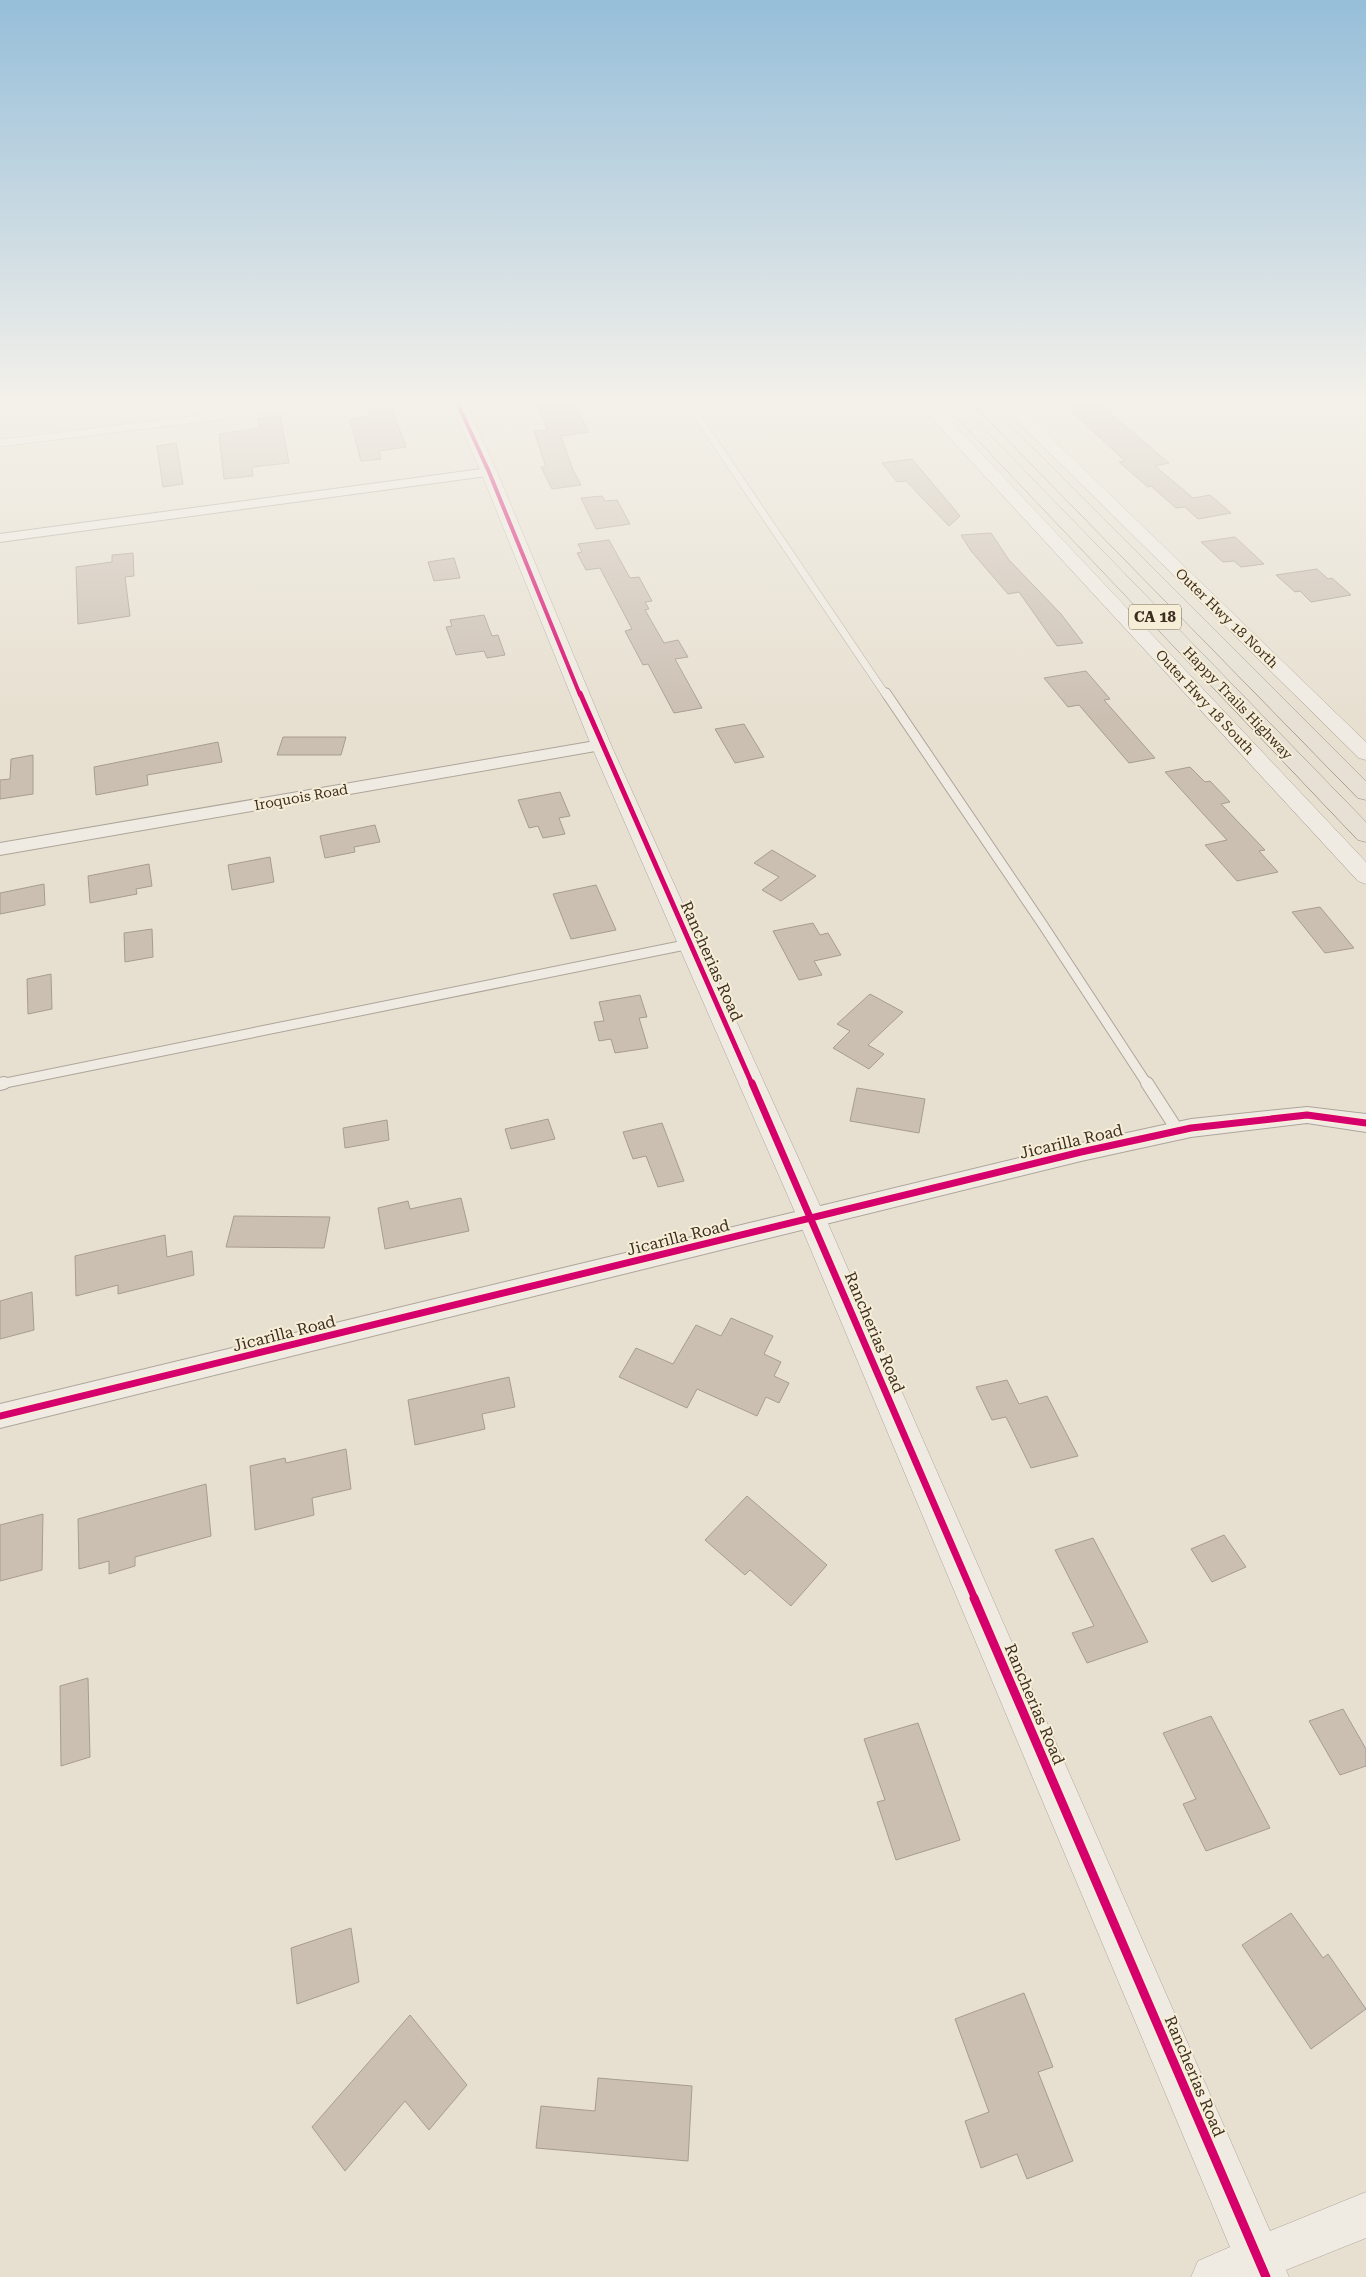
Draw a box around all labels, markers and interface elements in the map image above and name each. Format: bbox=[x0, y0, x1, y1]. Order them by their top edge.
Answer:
street label: Outer Hwy 18 North bbox=[1172, 565, 1282, 671]
road number: CA 18 bbox=[1129, 604, 1181, 630]
street label: Happy Trails Highway bbox=[1180, 643, 1296, 763]
street label: Outer Hwy 18 South bbox=[1152, 646, 1258, 758]
street label: Iroquois Road bbox=[253, 781, 349, 813]
street label: Rancherias Road bbox=[677, 898, 747, 1024]
street label: Jicarilla Road bbox=[1018, 1120, 1125, 1163]
street label: Jicarilla Road bbox=[625, 1216, 732, 1259]
street label: Rancherias Road bbox=[841, 1269, 909, 1395]
street label: Jicarilla Road bbox=[231, 1312, 338, 1355]
street label: Rancherias Road bbox=[1001, 1641, 1069, 1767]
street label: Rancherias Road bbox=[1161, 2013, 1229, 2139]

